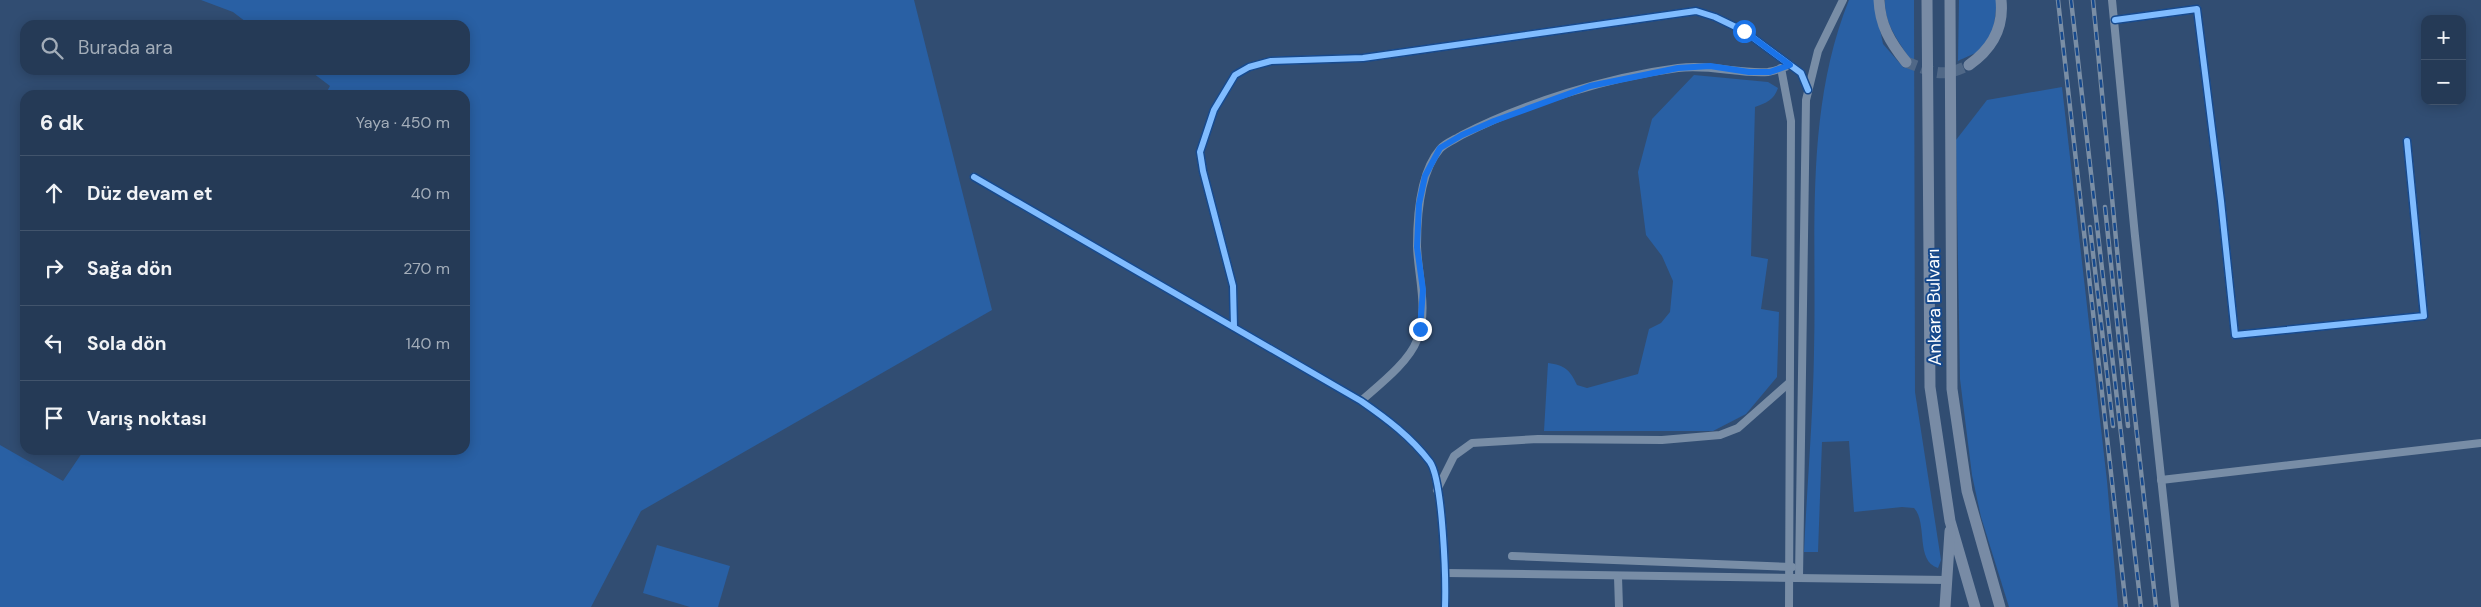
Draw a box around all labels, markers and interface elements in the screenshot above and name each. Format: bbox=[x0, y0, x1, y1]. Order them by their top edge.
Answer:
map controls bbox=[2421, 15, 2466, 105]
button: + bbox=[2421, 15, 2466, 60]
search box bbox=[20, 20, 470, 75]
route start bbox=[1733, 20, 1756, 43]
icon: search bbox=[38, 34, 66, 62]
text: Burada ara bbox=[78, 35, 173, 60]
button: − bbox=[2421, 60, 2466, 105]
text: 6 dk bbox=[40, 109, 84, 137]
text: Yaya · 450 m bbox=[356, 112, 450, 133]
icon: ahead bbox=[40, 179, 68, 207]
text: Düz devam et bbox=[87, 181, 213, 206]
text: 40 m bbox=[411, 183, 450, 204]
street label: Ankara Bulvarı bbox=[1921, 248, 1947, 366]
icon: right bbox=[40, 254, 68, 282]
text: Sağa dön bbox=[87, 256, 172, 281]
text: 270 m bbox=[403, 258, 450, 279]
route end bbox=[1409, 318, 1432, 341]
icon: left bbox=[40, 329, 68, 357]
text: Sola dön bbox=[87, 331, 167, 356]
text: 140 m bbox=[406, 333, 450, 354]
icon: arrive bbox=[40, 404, 68, 432]
text: Varış noktası bbox=[87, 406, 207, 431]

